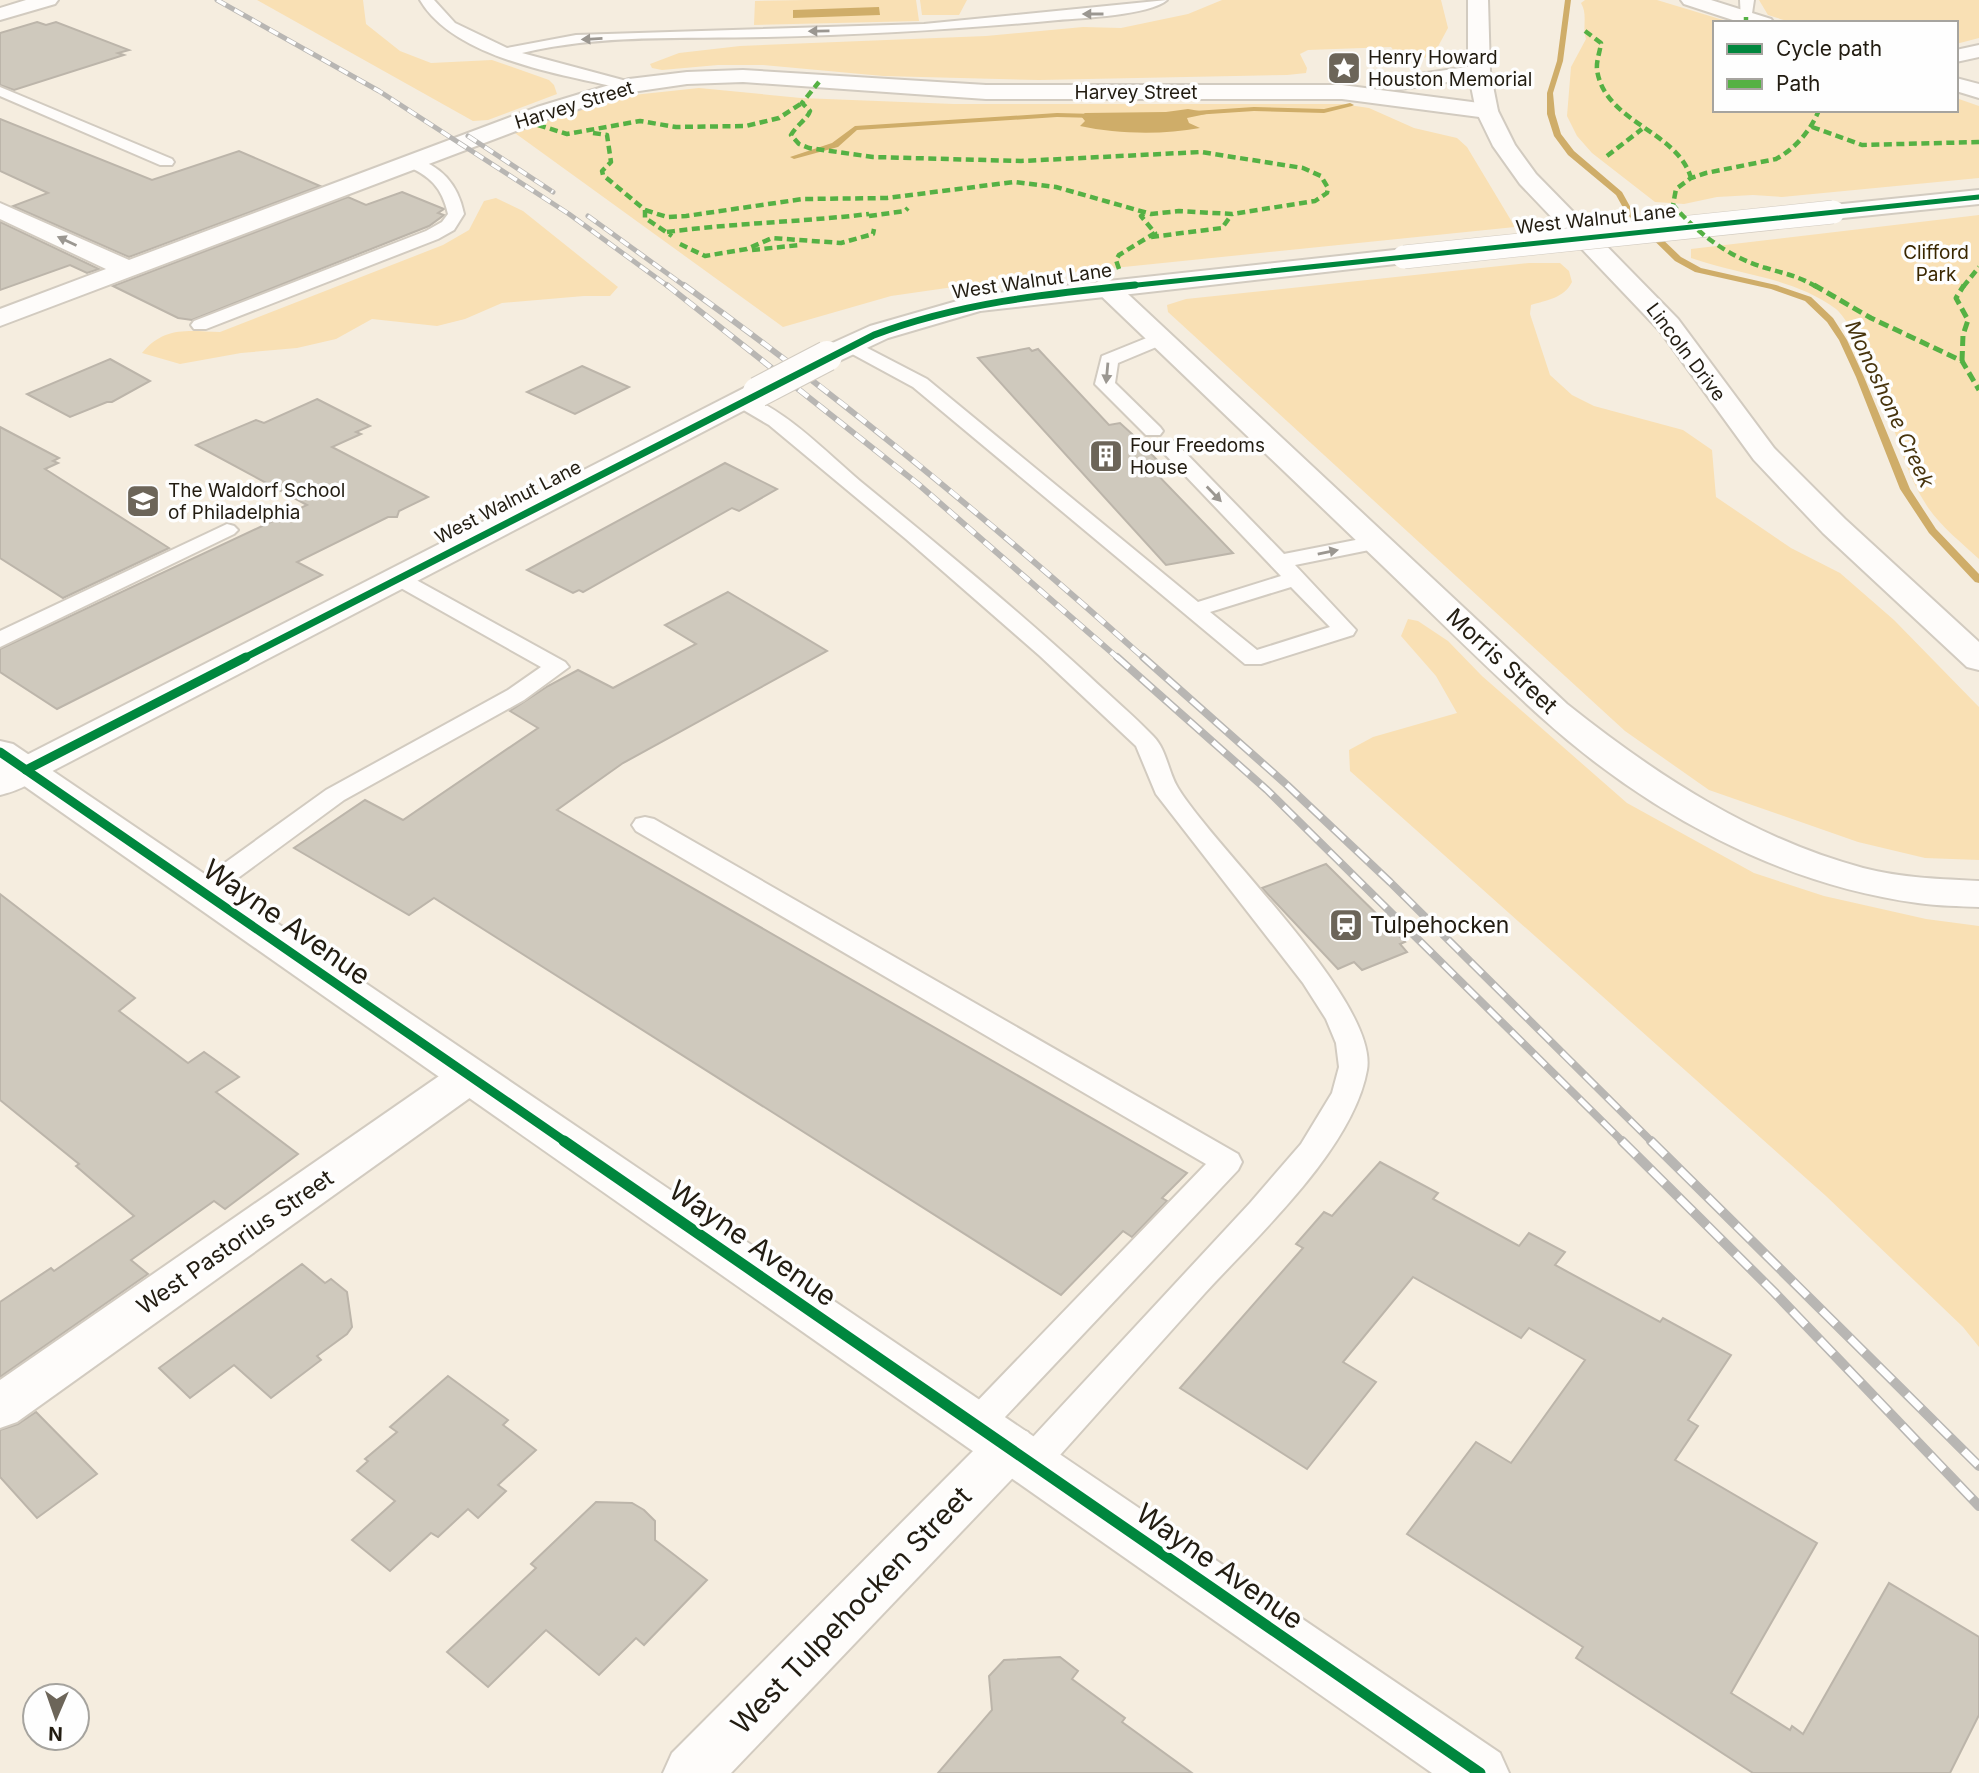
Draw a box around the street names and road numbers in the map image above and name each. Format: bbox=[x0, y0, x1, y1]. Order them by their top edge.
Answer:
street label: Harvey Street bbox=[512, 76, 636, 134]
street label: Harvey Street bbox=[1075, 81, 1197, 104]
street label: West Walnut Lane bbox=[1515, 199, 1677, 239]
street label: West Walnut Lane bbox=[951, 258, 1113, 304]
street label: Lincoln Drive bbox=[1642, 298, 1730, 406]
street label: West Walnut Lane bbox=[431, 455, 585, 549]
street label: Morris Street bbox=[1441, 602, 1564, 720]
street label: Wayne Avenue bbox=[197, 852, 377, 992]
street label: West Pastorius Street bbox=[131, 1163, 339, 1320]
street label: Wayne Avenue bbox=[663, 1173, 843, 1313]
street label: West Tulpehocken Street bbox=[724, 1479, 978, 1741]
street label: Wayne Avenue bbox=[1130, 1496, 1310, 1636]

